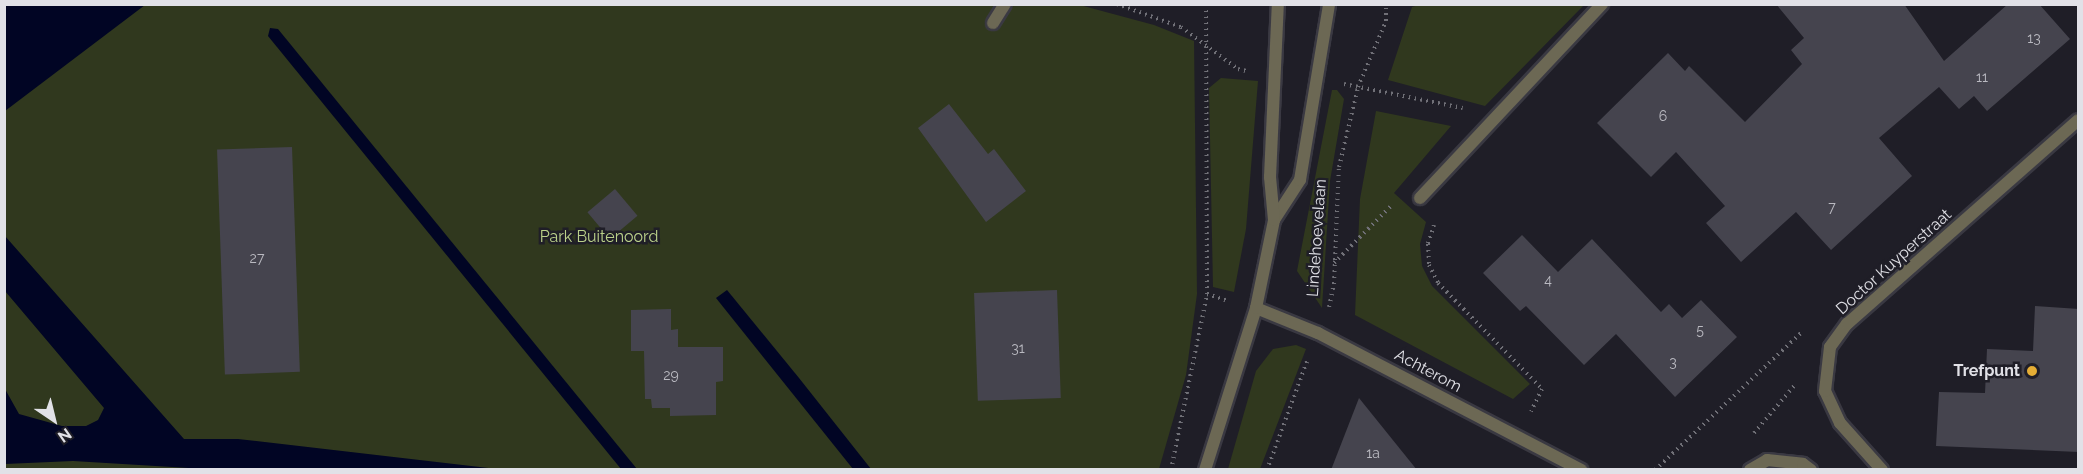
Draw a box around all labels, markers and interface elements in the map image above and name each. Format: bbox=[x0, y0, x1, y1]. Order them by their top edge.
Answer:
house number: 13 bbox=[2027, 30, 2041, 46]
house number: 11 bbox=[1976, 69, 1988, 85]
house number: 6 bbox=[1659, 108, 1667, 124]
street label: Lindehoevelaan bbox=[1303, 178, 1331, 298]
house number: 7 bbox=[1828, 199, 1836, 215]
street label: Doctor Kuyperstraat bbox=[1832, 205, 1956, 319]
park label: Park Buitenoord bbox=[540, 227, 658, 247]
house number: 27 bbox=[250, 250, 264, 266]
house number: 4 bbox=[1544, 272, 1552, 288]
house number: 5 bbox=[1696, 322, 1704, 338]
house number: 31 bbox=[1011, 340, 1025, 356]
street label: Achterom bbox=[1391, 345, 1465, 397]
house number: 3 bbox=[1669, 354, 1677, 370]
place label: Trefpunt bbox=[1954, 361, 2020, 381]
marker: Trefpunt bbox=[2025, 364, 2039, 378]
house number: 29 bbox=[663, 367, 679, 383]
north arrow bbox=[24, 390, 84, 450]
text: N bbox=[54, 424, 75, 446]
house number: 1a bbox=[1366, 445, 1380, 461]

